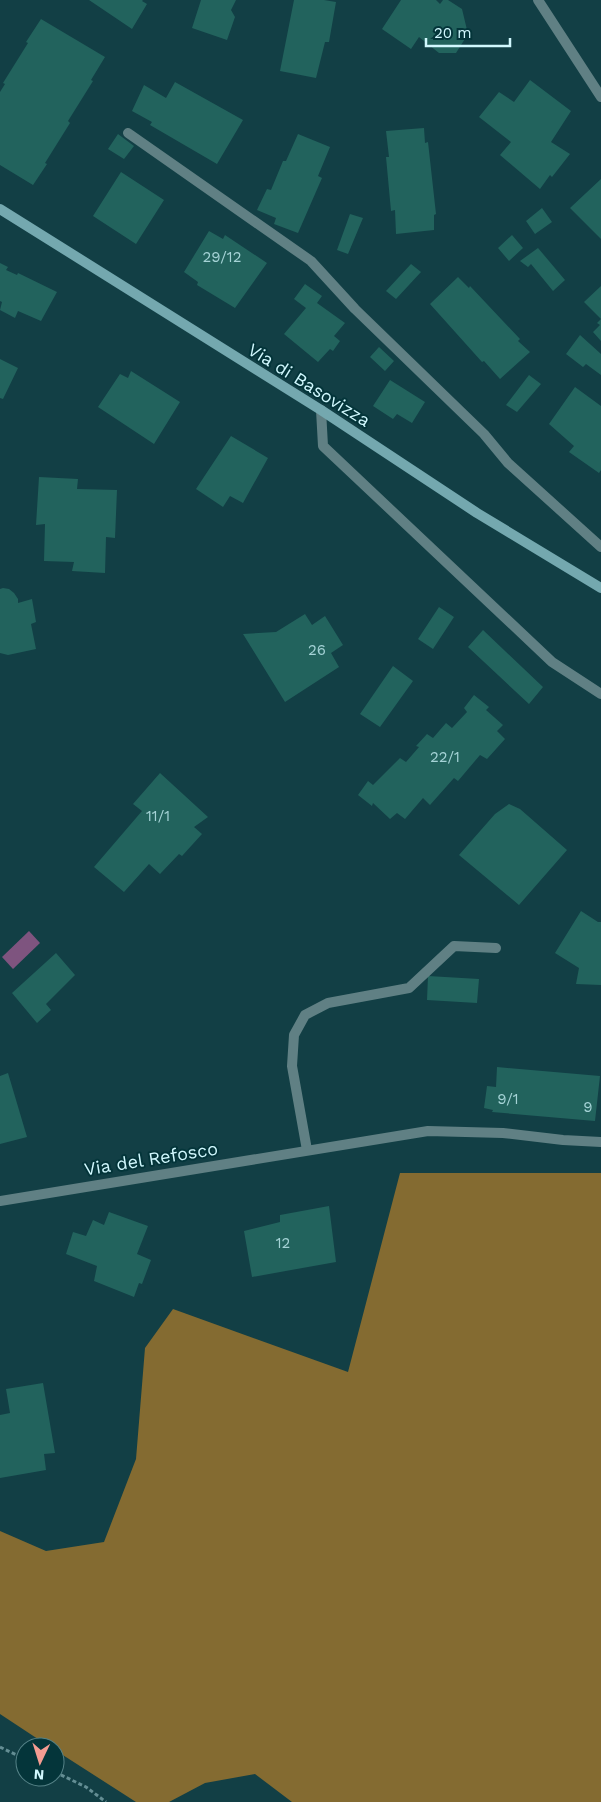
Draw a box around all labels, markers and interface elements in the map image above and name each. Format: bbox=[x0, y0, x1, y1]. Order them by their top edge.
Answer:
scale bar bbox=[426, 15, 510, 47]
text: 20 m bbox=[434, 24, 472, 42]
house number: 29/12 bbox=[203, 248, 241, 266]
street label: Via di Basovizza bbox=[244, 338, 374, 431]
house number: 26 bbox=[308, 641, 326, 659]
house number: 22/1 bbox=[430, 748, 460, 766]
house number: 11/1 bbox=[146, 807, 170, 825]
house number: 9/1 bbox=[497, 1090, 519, 1108]
house number: 9 bbox=[583, 1098, 593, 1116]
street label: Via del Refosco bbox=[83, 1138, 219, 1179]
house number: 12 bbox=[276, 1234, 290, 1252]
north arrow bbox=[15, 1737, 65, 1787]
text: N bbox=[33, 1767, 45, 1783]

